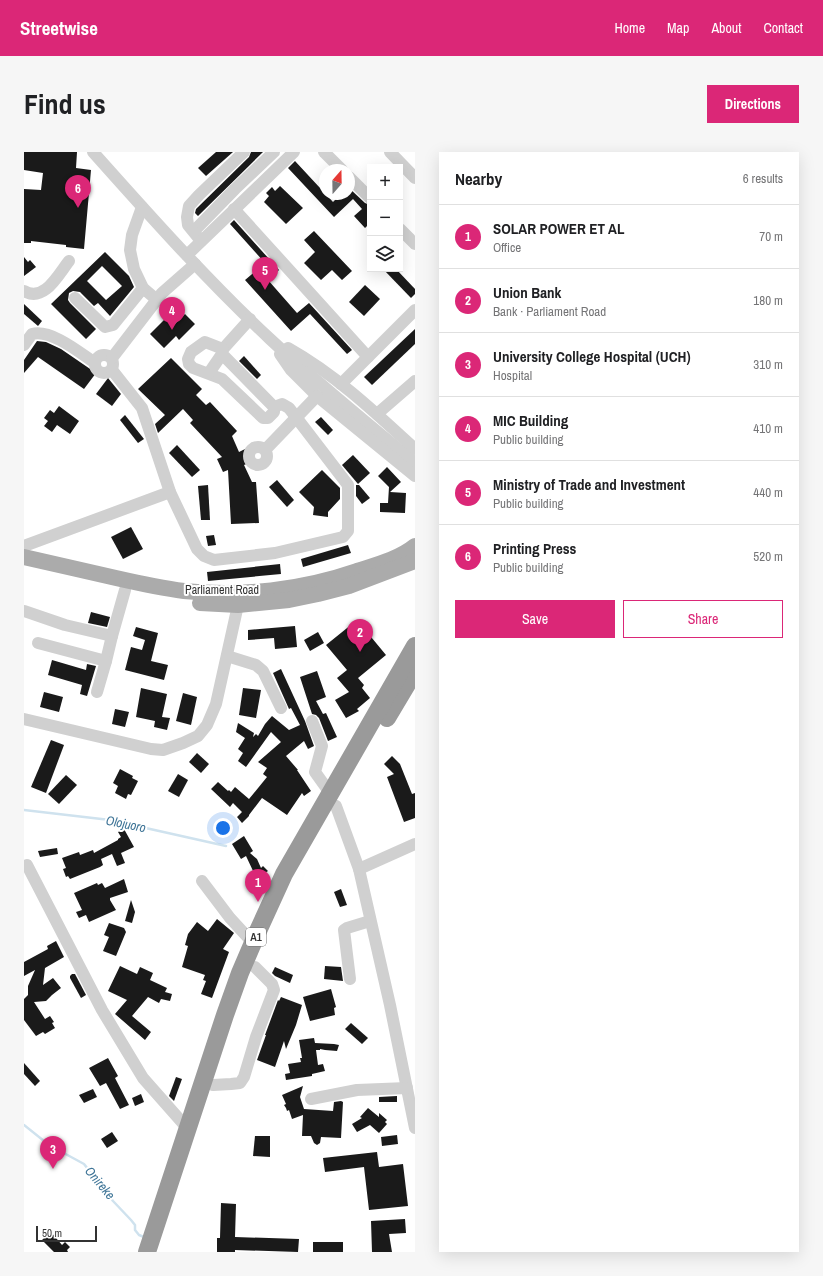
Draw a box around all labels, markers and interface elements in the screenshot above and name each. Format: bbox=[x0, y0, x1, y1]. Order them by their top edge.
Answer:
text: Streetwise bbox=[20, 15, 98, 41]
text: Home bbox=[614, 19, 645, 37]
text: Map bbox=[667, 19, 689, 37]
text: About bbox=[711, 19, 741, 37]
text: Contact bbox=[763, 19, 803, 37]
text: Find us bbox=[24, 85, 106, 123]
button: Directions bbox=[707, 85, 799, 123]
north arrow bbox=[319, 164, 355, 200]
map controls bbox=[367, 164, 403, 272]
button: + bbox=[367, 164, 403, 200]
text: Nearby bbox=[455, 167, 502, 190]
text: 6 results bbox=[743, 170, 783, 187]
pin: 6 bbox=[65, 175, 91, 208]
button: − bbox=[367, 200, 403, 236]
text: SOLAR POWER ET AL bbox=[493, 218, 624, 239]
text: 1 bbox=[465, 228, 471, 245]
text: 70 m bbox=[759, 228, 783, 245]
button: layers bbox=[367, 236, 403, 272]
text: Office bbox=[493, 239, 521, 256]
pin: 5 bbox=[252, 257, 278, 290]
text: Union Bank bbox=[493, 282, 561, 303]
text: 2 bbox=[465, 292, 471, 309]
text: 180 m bbox=[753, 292, 783, 309]
pin: 4 bbox=[159, 297, 185, 330]
text: Bank · Parliament Road bbox=[493, 303, 606, 320]
text: University College Hospital (UCH) bbox=[493, 346, 691, 367]
text: 3 bbox=[465, 356, 471, 373]
text: 310 m bbox=[753, 356, 783, 373]
text: Hospital bbox=[493, 367, 532, 384]
text: MIC Building bbox=[493, 410, 568, 431]
text: 4 bbox=[465, 420, 471, 437]
text: 410 m bbox=[753, 420, 783, 437]
text: Public building bbox=[493, 431, 564, 448]
text: Ministry of Trade and Investment bbox=[493, 474, 685, 495]
text: 5 bbox=[465, 484, 471, 501]
text: 440 m bbox=[753, 484, 783, 501]
text: Public building bbox=[493, 495, 564, 512]
text: Printing Press bbox=[493, 538, 576, 559]
text: 6 bbox=[465, 548, 471, 565]
text: 520 m bbox=[753, 548, 783, 565]
text: Public building bbox=[493, 559, 564, 576]
street label: Parliament Road bbox=[185, 582, 259, 598]
button: Save bbox=[455, 600, 615, 638]
button: Share bbox=[623, 600, 783, 638]
pin: 2 bbox=[347, 619, 373, 652]
water label: Olojuoro bbox=[105, 812, 147, 836]
your location bbox=[213, 818, 233, 838]
pin: 1 bbox=[245, 869, 271, 902]
road number: A1 bbox=[246, 928, 266, 946]
pin: 3 bbox=[40, 1136, 66, 1169]
water label: Onireke bbox=[81, 1163, 119, 1203]
scale bar bbox=[36, 1224, 97, 1243]
text: 50 m bbox=[42, 1226, 62, 1240]

